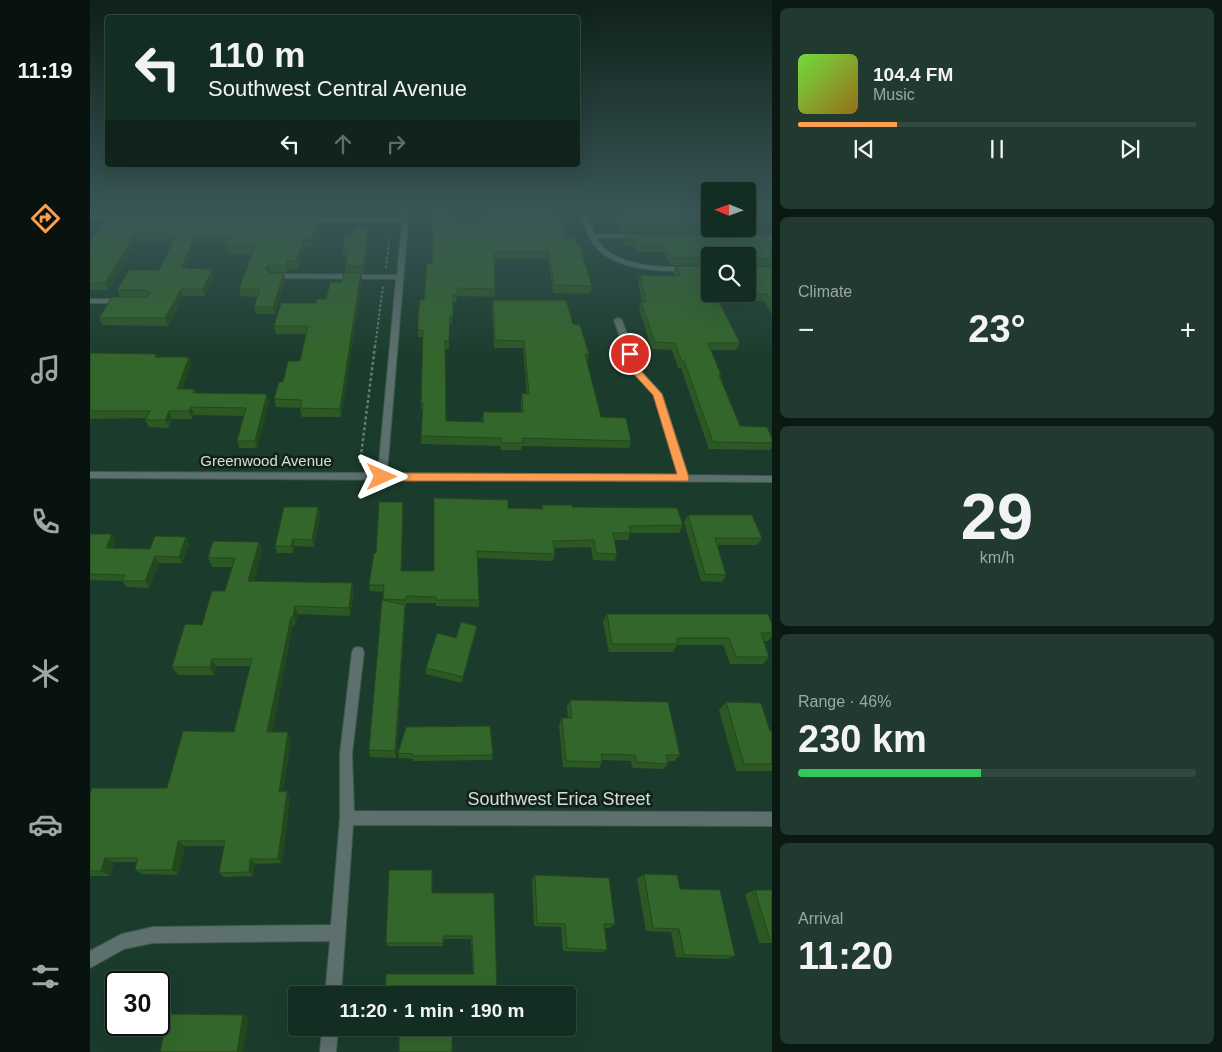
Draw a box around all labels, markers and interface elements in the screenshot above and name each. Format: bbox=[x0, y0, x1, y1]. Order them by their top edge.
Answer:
icon: left bbox=[125, 35, 190, 100]
text: 110 m bbox=[208, 35, 305, 74]
text: 11:19 bbox=[17, 58, 73, 83]
text: 104.4 FM bbox=[873, 64, 953, 85]
text: Southwest Central Avenue bbox=[208, 76, 467, 101]
text: Music bbox=[873, 86, 915, 103]
icon: left bbox=[276, 130, 304, 158]
icon: ahead bbox=[329, 130, 357, 158]
icon: right bbox=[382, 130, 410, 158]
icon: previous bbox=[850, 135, 878, 163]
icon: pause bbox=[983, 135, 1011, 163]
icon: next bbox=[1116, 135, 1144, 163]
north arrow bbox=[701, 182, 756, 238]
map controls bbox=[701, 182, 756, 302]
icon: directions bbox=[28, 201, 63, 236]
button: search bbox=[701, 247, 756, 302]
text: Climate bbox=[798, 283, 852, 300]
text: 23° bbox=[968, 308, 1026, 350]
text: − bbox=[798, 314, 814, 345]
text: + bbox=[1180, 314, 1196, 345]
pin bbox=[609, 333, 651, 375]
icon: arrive bbox=[616, 340, 644, 368]
icon: music bbox=[28, 352, 63, 387]
position arrow bbox=[355, 450, 407, 502]
street label: Greenwood Avenue bbox=[200, 452, 332, 469]
text: 29 bbox=[961, 480, 1033, 553]
icon: phone bbox=[28, 504, 63, 539]
text: km/h bbox=[980, 549, 1014, 566]
icon: climate bbox=[28, 656, 63, 691]
text: Range · 46% bbox=[798, 693, 891, 710]
text: 230 km bbox=[798, 718, 927, 760]
street label: Southwest Erica Street bbox=[467, 789, 651, 809]
icon: car bbox=[28, 807, 63, 842]
text: Arrival bbox=[798, 910, 843, 927]
text: 11:20 bbox=[798, 935, 893, 977]
icon: filters bbox=[28, 959, 63, 994]
speed limit sign: 30 bbox=[105, 971, 170, 1036]
text: 11:20 · 1 min · 190 m bbox=[340, 1000, 524, 1021]

